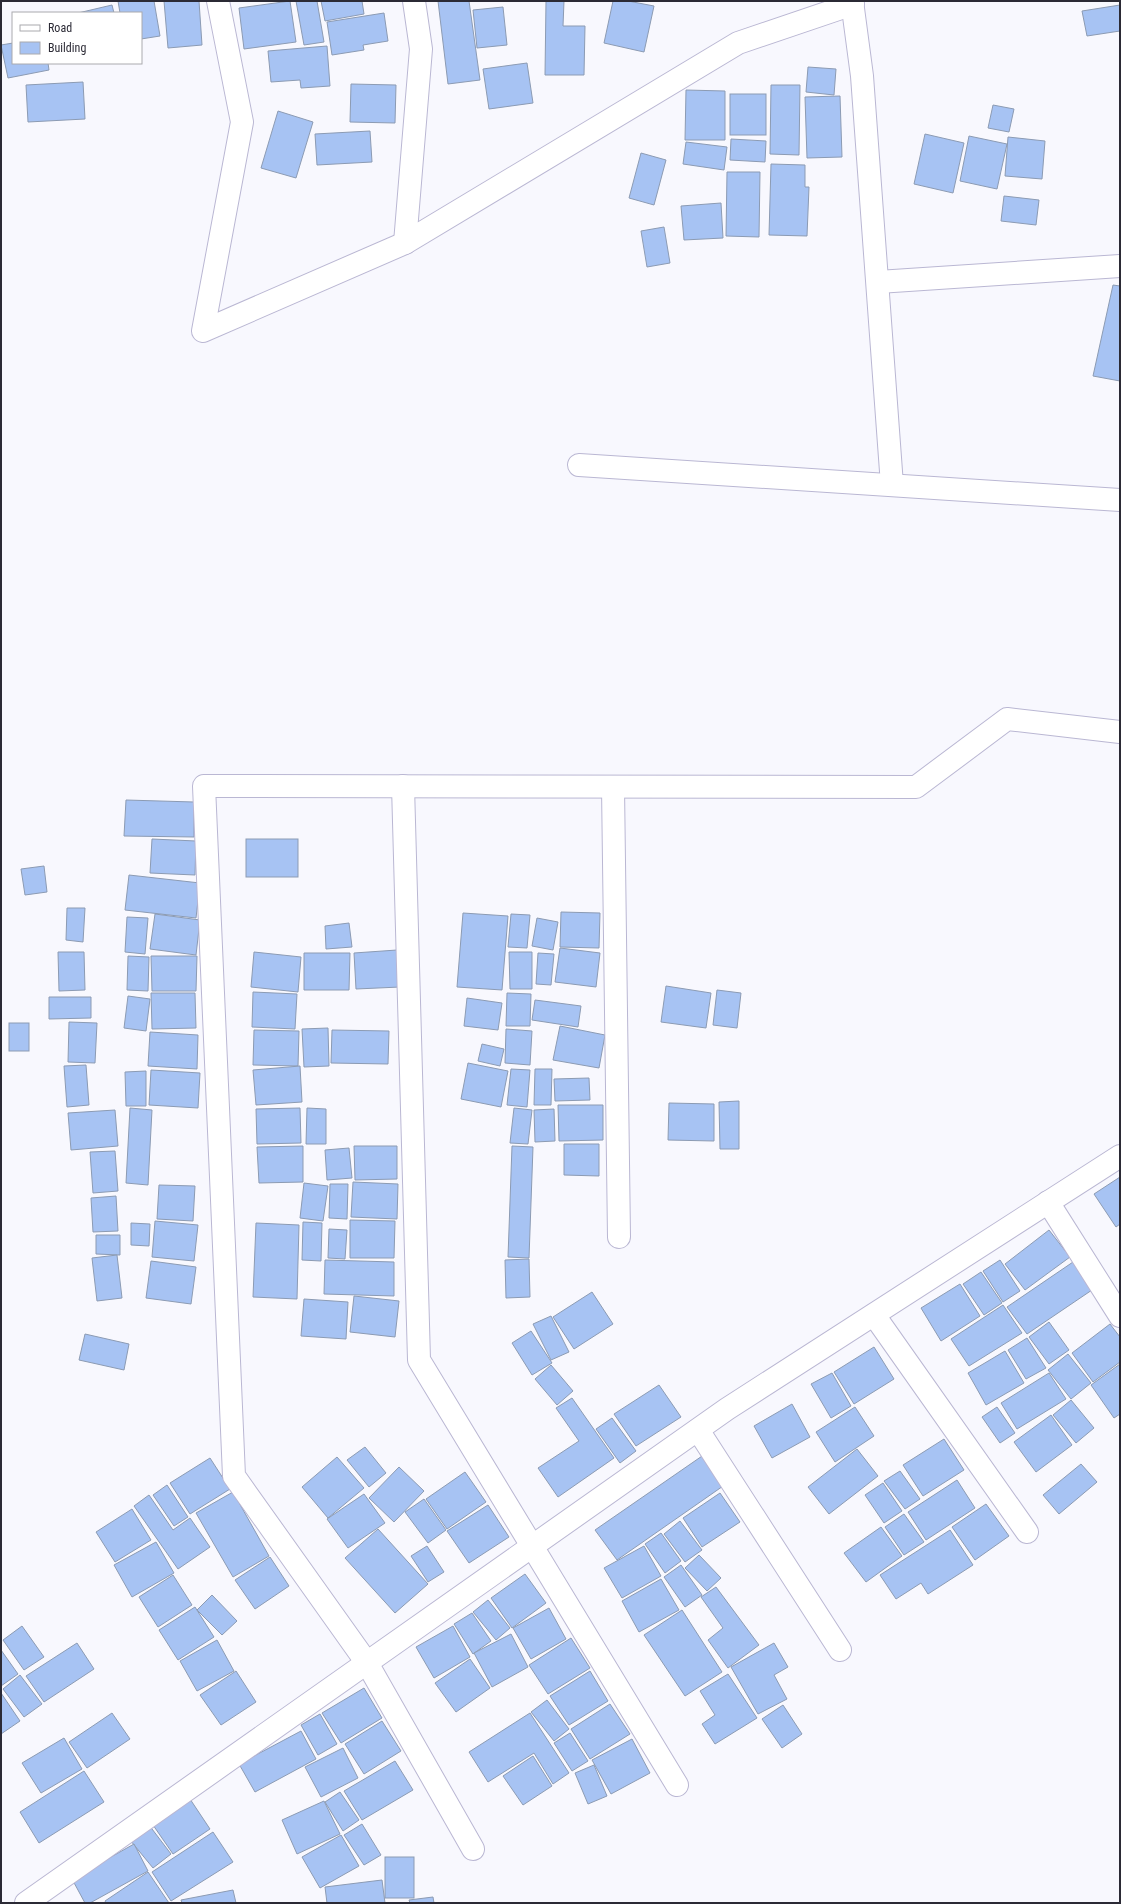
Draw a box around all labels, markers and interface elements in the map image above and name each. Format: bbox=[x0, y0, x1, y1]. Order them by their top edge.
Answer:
legend bbox=[12, 12, 142, 64]
text: Road bbox=[48, 21, 72, 35]
text: Building bbox=[48, 41, 86, 55]

